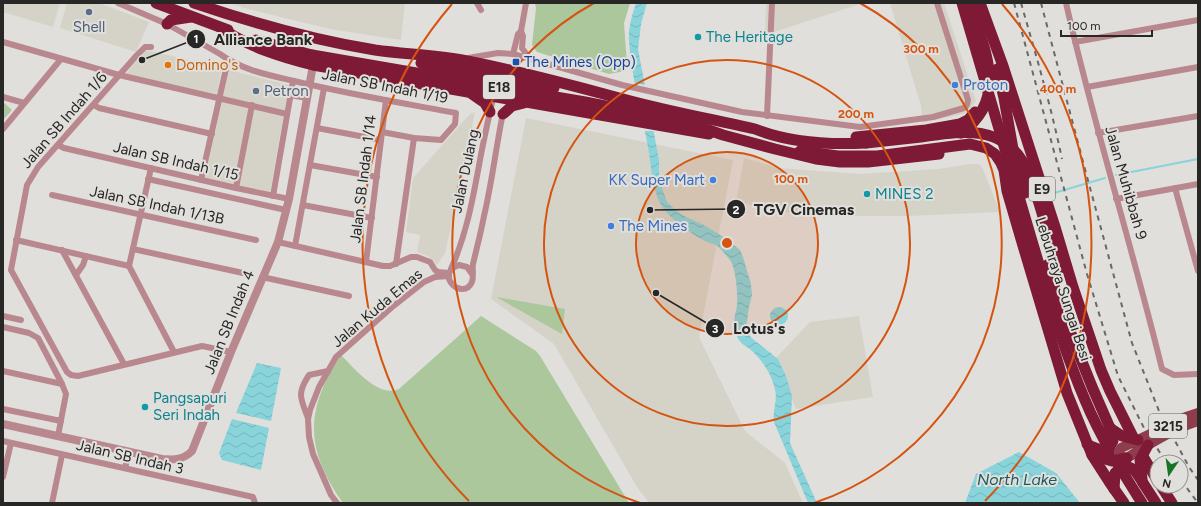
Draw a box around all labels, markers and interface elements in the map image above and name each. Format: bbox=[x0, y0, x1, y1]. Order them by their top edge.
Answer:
marker: Shell bbox=[84, 7, 94, 17]
scale bar bbox=[1061, 12, 1152, 38]
place label: Shell bbox=[73, 18, 105, 36]
text: 100 m bbox=[1067, 19, 1101, 33]
callout: Alliance Bank bbox=[186, 25, 321, 53]
place label: The Heritage bbox=[706, 28, 793, 46]
text: Alliance Bank bbox=[214, 30, 313, 49]
text: 1 bbox=[193, 32, 199, 46]
marker: The Heritage bbox=[693, 32, 703, 42]
text: 300 m bbox=[903, 42, 939, 56]
place label: The Mines (Opp) bbox=[524, 53, 636, 71]
place label: Domino's bbox=[176, 56, 238, 74]
marker: The Mines (Opp) bbox=[511, 57, 521, 67]
marker: Domino's bbox=[163, 60, 173, 70]
street label: Jalan SB Indah 1/19 bbox=[320, 65, 450, 107]
street label: Jalan SB Indah 1/6 bbox=[17, 68, 111, 172]
road number: E18 bbox=[483, 75, 515, 99]
place label: Proton bbox=[963, 76, 1008, 94]
marker: Proton bbox=[950, 80, 960, 90]
place label: Petron bbox=[264, 82, 309, 100]
text: 400 m bbox=[1040, 82, 1076, 96]
marker: Petron bbox=[251, 86, 261, 96]
text: 200 m bbox=[838, 107, 874, 121]
street label: Jalan SB Indah 1/14 bbox=[346, 114, 380, 244]
street label: Jalan Muhibbah 9 bbox=[1101, 124, 1151, 242]
street label: Jalan Dulang bbox=[447, 127, 483, 215]
street label: Jalan SB Indah 1/15 bbox=[111, 138, 241, 184]
place label: KK Super Mart bbox=[609, 171, 705, 189]
text: 100 m bbox=[774, 172, 808, 186]
marker: KK Super Mart bbox=[708, 175, 718, 185]
road number: E9 bbox=[1029, 177, 1055, 201]
street label: Jalan SB Indah 1/13B bbox=[88, 182, 226, 228]
place label: MINES 2 bbox=[875, 185, 934, 203]
marker: MINES 2 bbox=[862, 189, 872, 199]
callout: TGV Cinemas bbox=[726, 195, 862, 223]
text: TGV Cinemas bbox=[754, 200, 855, 219]
text: 2 bbox=[733, 203, 740, 217]
street label: Lebuhraya Sungai Besi bbox=[1031, 215, 1095, 363]
place label: The Mines bbox=[619, 217, 687, 235]
marker: The Mines bbox=[606, 221, 616, 231]
centre of rings bbox=[720, 236, 734, 250]
street label: Jalan Kuda Emas bbox=[328, 265, 426, 351]
street label: Jalan SB Indah 4 bbox=[200, 267, 258, 377]
callout: Lotus's bbox=[705, 314, 794, 342]
text: Lotus's bbox=[733, 319, 786, 338]
text: 3 bbox=[712, 322, 719, 336]
place label: Pangsapuri Seri Indah bbox=[153, 389, 227, 424]
marker: Pangsapuri Seri Indah bbox=[140, 402, 150, 412]
road number: 3215 bbox=[1149, 414, 1187, 438]
street label: Jalan SB Indah 3 bbox=[75, 436, 185, 478]
north arrow bbox=[1149, 454, 1189, 494]
water label: North Lake bbox=[977, 470, 1057, 489]
text: N bbox=[1161, 476, 1172, 491]

